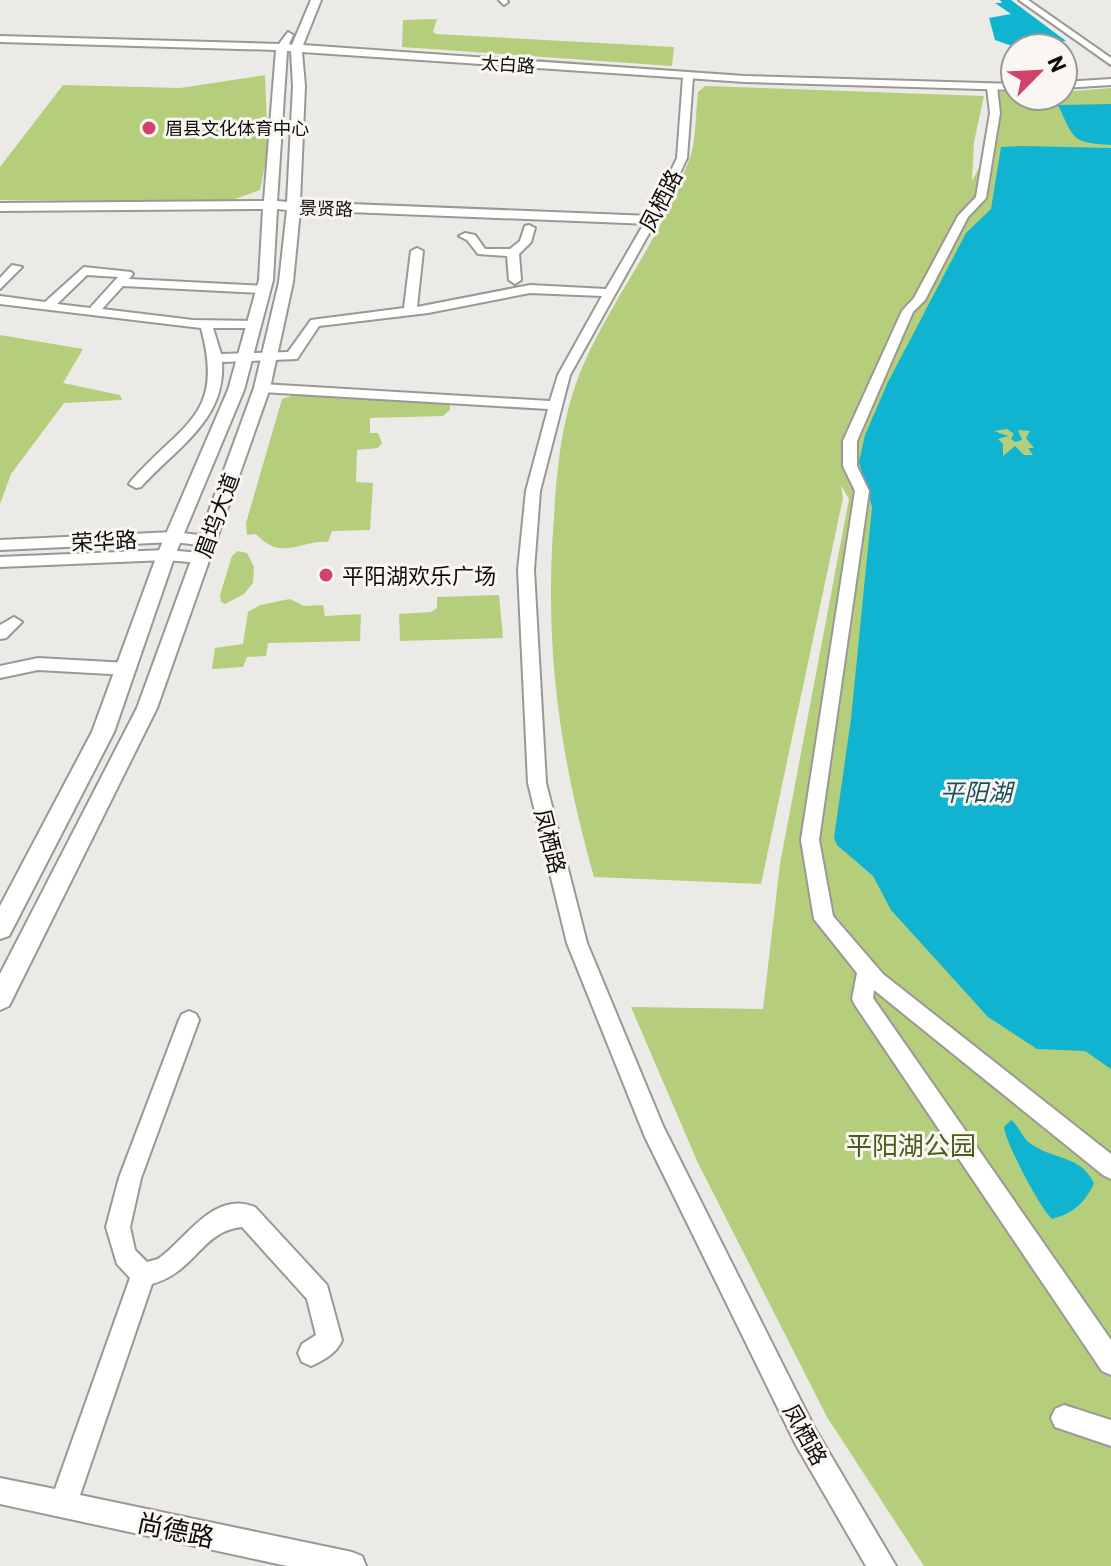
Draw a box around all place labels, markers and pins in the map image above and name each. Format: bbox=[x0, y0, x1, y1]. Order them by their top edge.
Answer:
place label: 眉县文化体育中心 bbox=[165, 117, 309, 139]
marker: 眉县文化体育中心 bbox=[140, 119, 158, 137]
place label: 平阳湖欢乐广场 bbox=[342, 562, 496, 588]
marker: 平阳湖欢乐广场 bbox=[317, 566, 335, 584]

